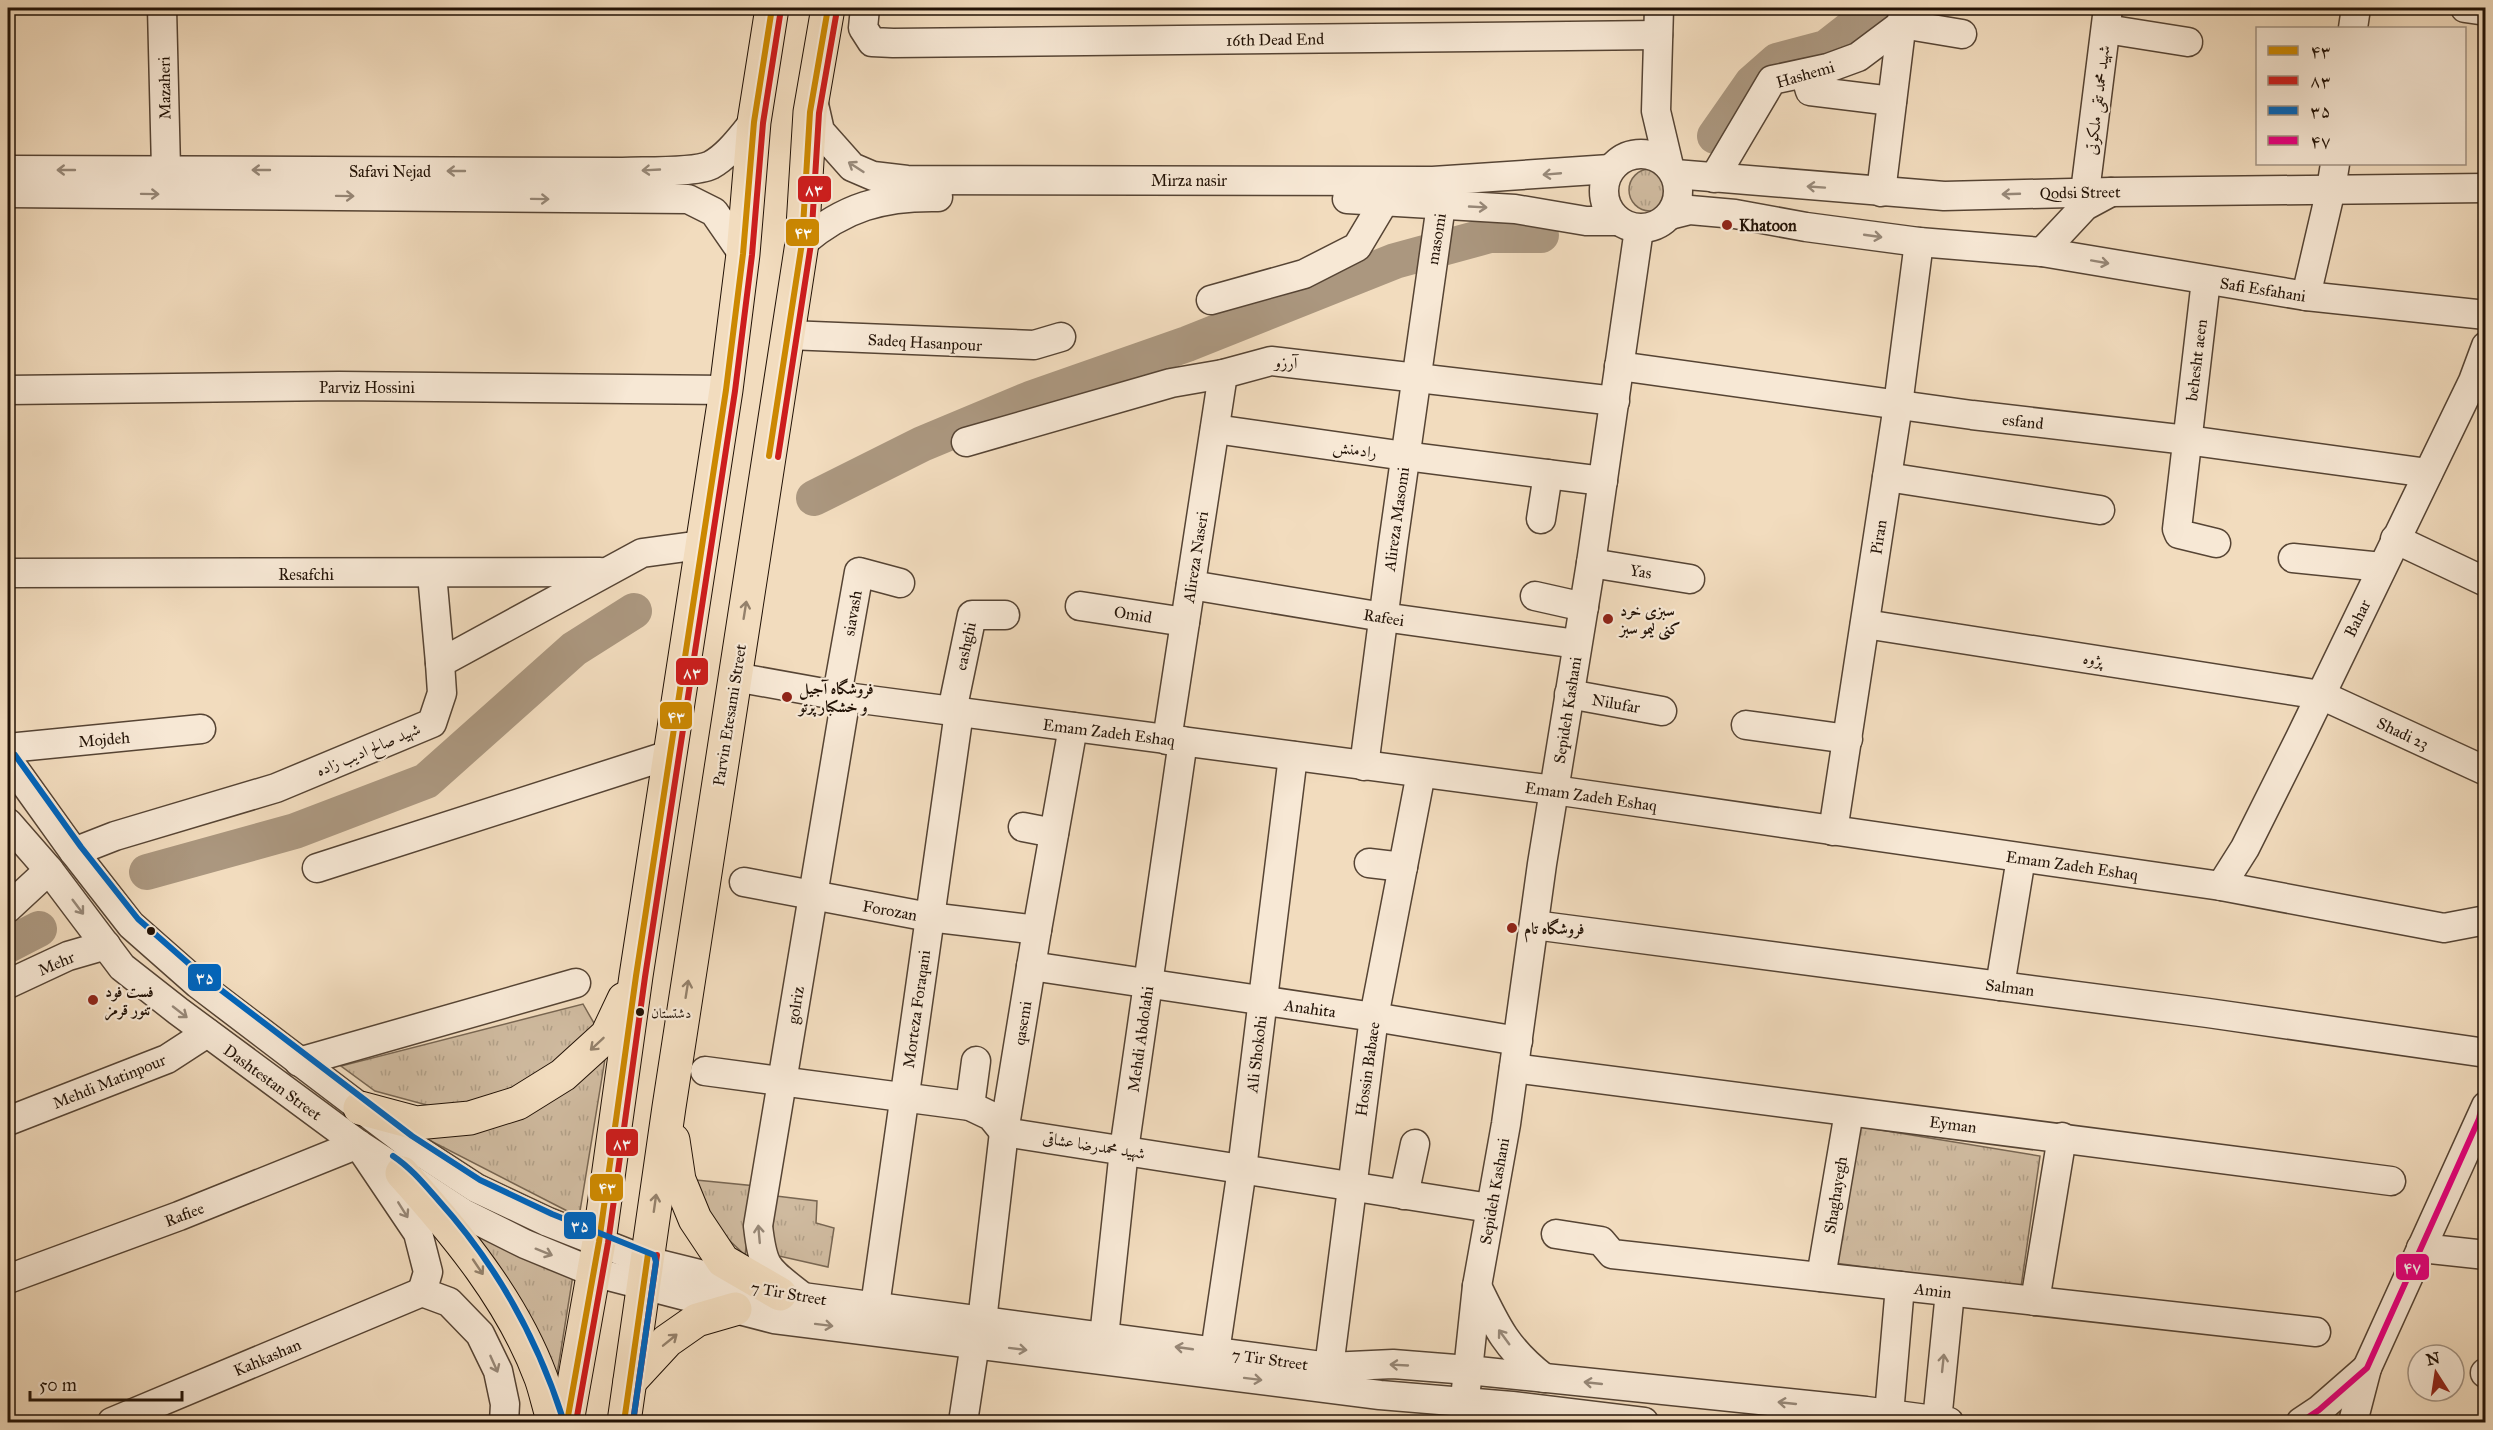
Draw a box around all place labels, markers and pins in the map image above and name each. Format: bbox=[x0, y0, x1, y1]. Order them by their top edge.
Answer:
place label: Khatoon bbox=[1739, 216, 1797, 235]
marker: Khatoon bbox=[1720, 218, 1734, 232]
place label: سبزی خرد کنی لیمو سبز bbox=[1618, 601, 1681, 641]
marker: سبزی خرد کنی لیمو سبز bbox=[1601, 612, 1615, 626]
place label: فروشگاه آجیل و خشکبار پرتو bbox=[797, 678, 874, 717]
marker: فروشگاه آجیل و خشکبار پرتو bbox=[780, 690, 794, 704]
place label: فروشگاه تام bbox=[1524, 918, 1584, 943]
marker: فروشگاه تام bbox=[1505, 921, 1519, 935]
unlabelled marker bbox=[145, 925, 157, 937]
place label: فست فود تنور قرمز bbox=[105, 982, 154, 1021]
marker: فست فود تنور قرمز bbox=[86, 993, 100, 1007]
place label: دشتستان bbox=[651, 1005, 691, 1022]
marker: دشتستان bbox=[634, 1006, 646, 1018]

